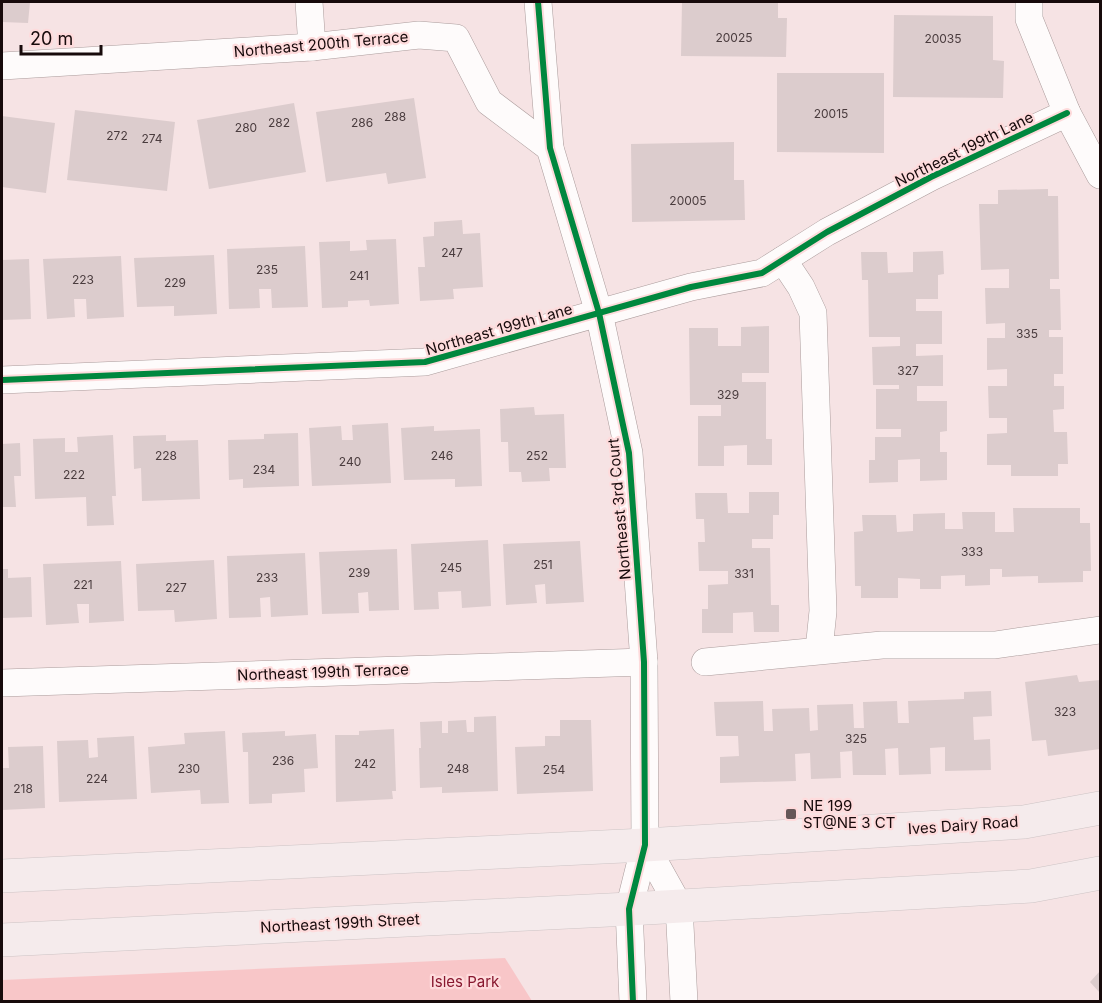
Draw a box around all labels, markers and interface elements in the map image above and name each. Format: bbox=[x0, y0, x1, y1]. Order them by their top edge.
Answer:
scale bar bbox=[21, 18, 100, 56]
street label: Northeast 200th Terrace bbox=[233, 27, 409, 61]
text: 20 m bbox=[30, 28, 73, 49]
house number: 20025 bbox=[715, 30, 753, 45]
house number: 20035 bbox=[924, 31, 962, 46]
house number: 20015 bbox=[814, 106, 848, 121]
street label: Northeast 199th Lane bbox=[892, 107, 1036, 191]
house number: 288 bbox=[384, 109, 406, 124]
house number: 282 bbox=[268, 115, 290, 130]
house number: 286 bbox=[351, 115, 373, 130]
house number: 280 bbox=[235, 120, 257, 135]
house number: 272 bbox=[106, 128, 128, 143]
house number: 274 bbox=[141, 131, 163, 146]
house number: 20005 bbox=[669, 193, 707, 208]
house number: 247 bbox=[441, 245, 463, 260]
house number: 235 bbox=[256, 262, 278, 277]
house number: 241 bbox=[349, 268, 369, 283]
house number: 223 bbox=[72, 272, 94, 287]
house number: 229 bbox=[164, 275, 186, 290]
street label: Northeast 199th Lane bbox=[423, 299, 575, 359]
house number: 335 bbox=[1016, 326, 1038, 341]
house number: 327 bbox=[897, 363, 919, 378]
house number: 329 bbox=[717, 387, 739, 402]
street label: Northeast 3rd Court bbox=[603, 437, 635, 581]
house number: 228 bbox=[155, 448, 177, 463]
house number: 246 bbox=[431, 448, 453, 463]
house number: 252 bbox=[526, 448, 548, 463]
house number: 240 bbox=[339, 454, 361, 469]
house number: 234 bbox=[253, 462, 275, 477]
house number: 222 bbox=[63, 467, 85, 482]
house number: 333 bbox=[961, 544, 983, 559]
house number: 251 bbox=[533, 557, 553, 572]
house number: 245 bbox=[440, 560, 462, 575]
house number: 239 bbox=[348, 565, 370, 580]
house number: 331 bbox=[734, 566, 754, 581]
house number: 233 bbox=[256, 570, 278, 585]
house number: 221 bbox=[73, 577, 93, 592]
house number: 227 bbox=[165, 580, 187, 595]
street label: Northeast 199th Terrace bbox=[237, 660, 409, 684]
house number: 323 bbox=[1054, 704, 1076, 719]
house number: 325 bbox=[845, 731, 867, 746]
house number: 236 bbox=[272, 753, 294, 768]
house number: 242 bbox=[354, 756, 376, 771]
house number: 230 bbox=[178, 761, 200, 776]
house number: 248 bbox=[447, 761, 469, 776]
house number: 254 bbox=[543, 762, 565, 777]
house number: 224 bbox=[86, 771, 108, 786]
house number: 218 bbox=[13, 781, 33, 796]
place label: NE 199 ST@NE 3 CT bbox=[803, 796, 895, 832]
marker: NE 199 ST@NE 3 CT bbox=[784, 807, 798, 821]
street label: Ives Dairy Road bbox=[907, 812, 1019, 838]
street label: Northeast 199th Street bbox=[260, 909, 420, 937]
park label: Isles Park bbox=[431, 972, 500, 991]

